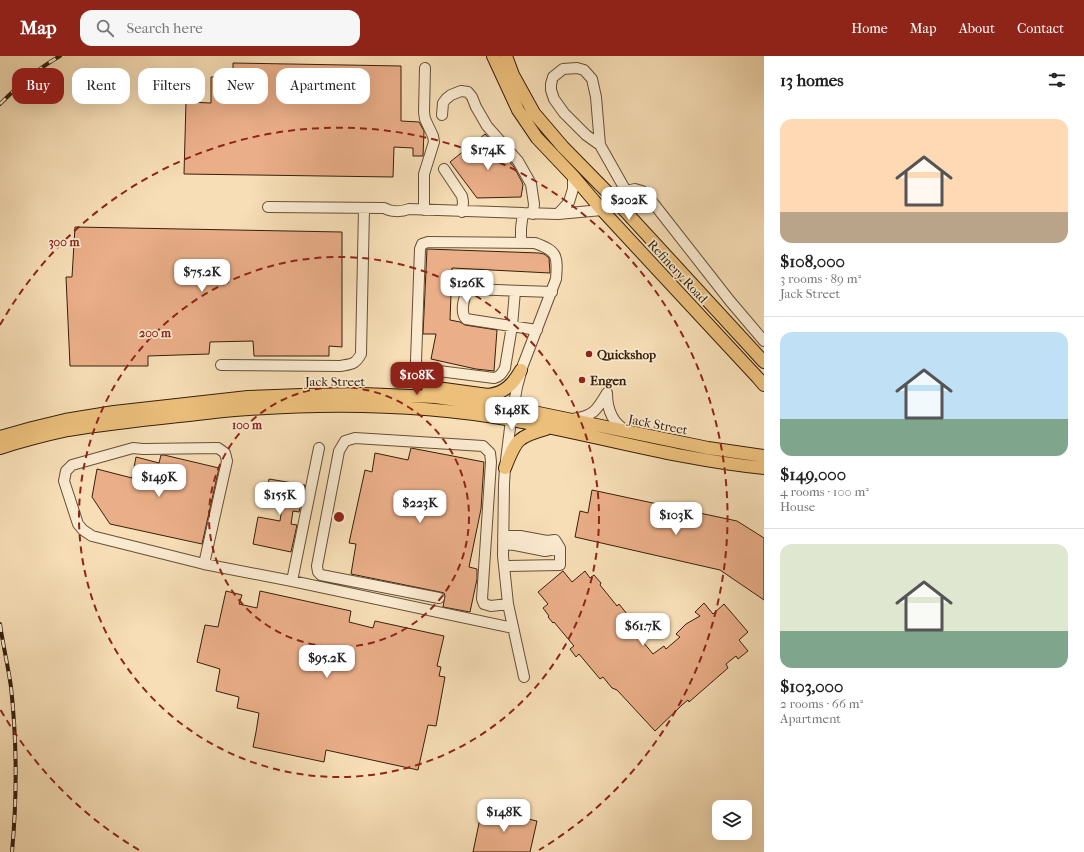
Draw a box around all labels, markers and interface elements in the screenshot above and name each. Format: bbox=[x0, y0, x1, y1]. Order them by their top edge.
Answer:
search box bbox=[80, 10, 360, 46]
text: Map bbox=[20, 17, 56, 39]
icon: search bbox=[94, 17, 116, 39]
text: Search here bbox=[126, 19, 203, 37]
text: Home bbox=[851, 20, 888, 37]
text: Map bbox=[910, 20, 937, 37]
text: About bbox=[959, 20, 995, 37]
text: Contact bbox=[1017, 20, 1064, 37]
chip: Buy bbox=[12, 68, 64, 104]
chip: Rent bbox=[72, 68, 130, 104]
chip: Filters bbox=[138, 68, 205, 104]
chip: New bbox=[213, 68, 268, 104]
chip: Apartment bbox=[276, 68, 370, 104]
icon: filters bbox=[1046, 69, 1068, 91]
text: 13 homes bbox=[780, 70, 843, 90]
pin: $174K bbox=[460, 137, 516, 171]
text: $174K bbox=[471, 142, 505, 157]
icon: home bbox=[888, 145, 960, 217]
pin: $202K bbox=[601, 187, 657, 221]
text: $202K bbox=[610, 192, 648, 207]
text: 300 m bbox=[49, 235, 80, 250]
street label: Refinery Road bbox=[645, 237, 711, 307]
text: $108,000 bbox=[780, 251, 845, 271]
pin: $75.2K bbox=[169, 259, 235, 293]
text: $75.2K bbox=[183, 264, 221, 279]
pin: $126K bbox=[439, 270, 495, 304]
text: 3 rooms · 89 m² bbox=[780, 271, 861, 286]
text: $126K bbox=[450, 275, 484, 290]
text: Jack Street bbox=[780, 286, 840, 301]
text: 200 m bbox=[139, 326, 172, 340]
place label: Quickshop bbox=[597, 347, 656, 363]
marker: Quickshop bbox=[584, 349, 594, 359]
icon: home bbox=[888, 358, 960, 430]
pin: $108K bbox=[389, 362, 445, 396]
text: $108K bbox=[400, 367, 434, 382]
place label: Engen bbox=[590, 373, 627, 389]
street label: Jack Street bbox=[304, 374, 365, 389]
marker: Engen bbox=[577, 375, 587, 385]
pin: $148K bbox=[484, 397, 540, 431]
text: $148K bbox=[494, 402, 530, 417]
street label: Jack Street bbox=[626, 411, 689, 438]
text: 100 m bbox=[232, 418, 263, 432]
pin: $149K bbox=[131, 464, 187, 498]
text: $149,000 bbox=[780, 464, 846, 484]
text: $149K bbox=[141, 469, 177, 484]
pin: $155K bbox=[252, 482, 308, 516]
text: 4 rooms · 100 m² bbox=[780, 484, 869, 499]
text: $155K bbox=[264, 487, 296, 502]
pin: $223K bbox=[392, 490, 448, 524]
text: $223K bbox=[402, 495, 438, 510]
text: House bbox=[780, 499, 815, 514]
pin: $103K bbox=[648, 502, 704, 536]
text: $103K bbox=[659, 507, 693, 522]
centre of rings bbox=[332, 510, 346, 524]
icon: home bbox=[888, 570, 960, 642]
pin: $61.7K bbox=[610, 613, 676, 647]
text: $61.7K bbox=[625, 618, 661, 633]
pin: $95.2K bbox=[294, 645, 360, 679]
text: $95.2K bbox=[308, 650, 346, 665]
text: $103,000 bbox=[780, 676, 843, 696]
text: 2 rooms · 66 m² bbox=[780, 696, 863, 711]
text: Apartment bbox=[780, 711, 841, 726]
pin: $148K bbox=[476, 799, 532, 833]
map controls bbox=[712, 800, 752, 840]
button: layers bbox=[712, 800, 752, 840]
text: $148K bbox=[486, 804, 522, 819]

